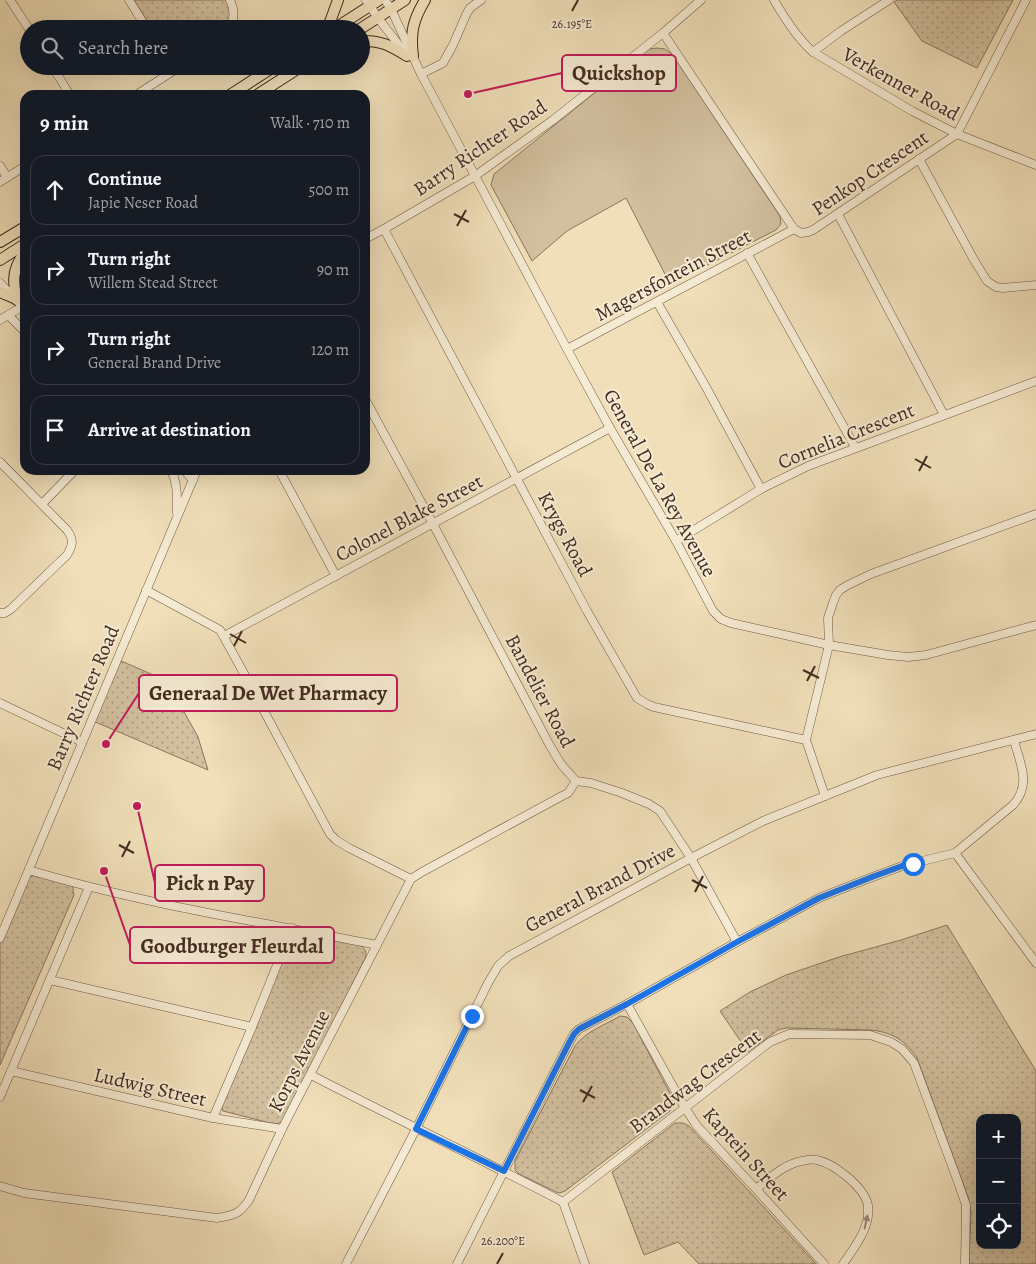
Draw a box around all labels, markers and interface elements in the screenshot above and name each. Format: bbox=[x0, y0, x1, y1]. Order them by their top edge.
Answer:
text: 26.195°E bbox=[552, 16, 592, 32]
search box bbox=[20, 20, 370, 75]
icon: search bbox=[38, 34, 66, 62]
text: Search here bbox=[78, 35, 168, 61]
street label: Verkenner Road bbox=[837, 40, 965, 127]
callout: Quickshop bbox=[562, 55, 676, 91]
text: Quickshop bbox=[572, 59, 666, 87]
street label: Barry Richter Road bbox=[408, 93, 552, 203]
text: 9 min bbox=[40, 109, 89, 137]
text: Walk · 710 m bbox=[270, 112, 350, 134]
street label: Penkop Crescent bbox=[806, 124, 934, 222]
text: Continue bbox=[88, 166, 162, 192]
icon: ahead bbox=[41, 176, 69, 204]
text: 500 m bbox=[309, 179, 349, 201]
text: Japie Neser Road bbox=[88, 192, 198, 214]
street label: Magersfontein Street bbox=[590, 222, 756, 328]
text: Turn right bbox=[88, 246, 170, 272]
icon: right bbox=[41, 256, 69, 284]
text: 90 m bbox=[317, 259, 349, 281]
text: Willem Stead Street bbox=[88, 272, 218, 294]
text: Turn right bbox=[88, 326, 170, 352]
icon: right bbox=[41, 336, 69, 364]
text: 120 m bbox=[311, 339, 349, 361]
text: General Brand Drive bbox=[88, 352, 221, 374]
street label: General De La Rey Avenue bbox=[597, 384, 723, 582]
street label: Cornelia Crescent bbox=[774, 396, 919, 476]
icon: arrive bbox=[41, 416, 69, 444]
text: Arrive at destination bbox=[88, 417, 251, 443]
street label: Colonel Blake Street bbox=[330, 468, 488, 568]
street label: Krygs Road bbox=[531, 487, 599, 581]
street label: Barry Richter Road bbox=[40, 621, 126, 775]
street label: Bandelier Road bbox=[499, 630, 581, 753]
callout: Generaal De Wet Pharmacy bbox=[139, 675, 397, 711]
text: Generaal De Wet Pharmacy bbox=[149, 679, 388, 707]
street label: General Brand Drive bbox=[520, 837, 680, 939]
route start bbox=[902, 853, 925, 876]
callout: Pick n Pay bbox=[155, 865, 264, 901]
text: Pick n Pay bbox=[166, 869, 255, 897]
callout: Goodburger Fleurdal bbox=[130, 927, 334, 963]
text: Goodburger Fleurdal bbox=[140, 932, 324, 960]
street label: Korps Avenue bbox=[262, 1005, 336, 1117]
route end bbox=[461, 1005, 484, 1028]
street label: Brandwag Crescent bbox=[624, 1022, 767, 1140]
street label: Ludwig Street bbox=[91, 1061, 209, 1113]
street label: Kaptein Street bbox=[697, 1101, 796, 1207]
map controls bbox=[976, 1114, 1021, 1249]
button: + bbox=[976, 1114, 1021, 1159]
button: − bbox=[976, 1159, 1021, 1204]
button: locate bbox=[976, 1204, 1021, 1249]
one-way arrow bbox=[862, 1214, 870, 1229]
text: 26.200°E bbox=[481, 1233, 525, 1249]

